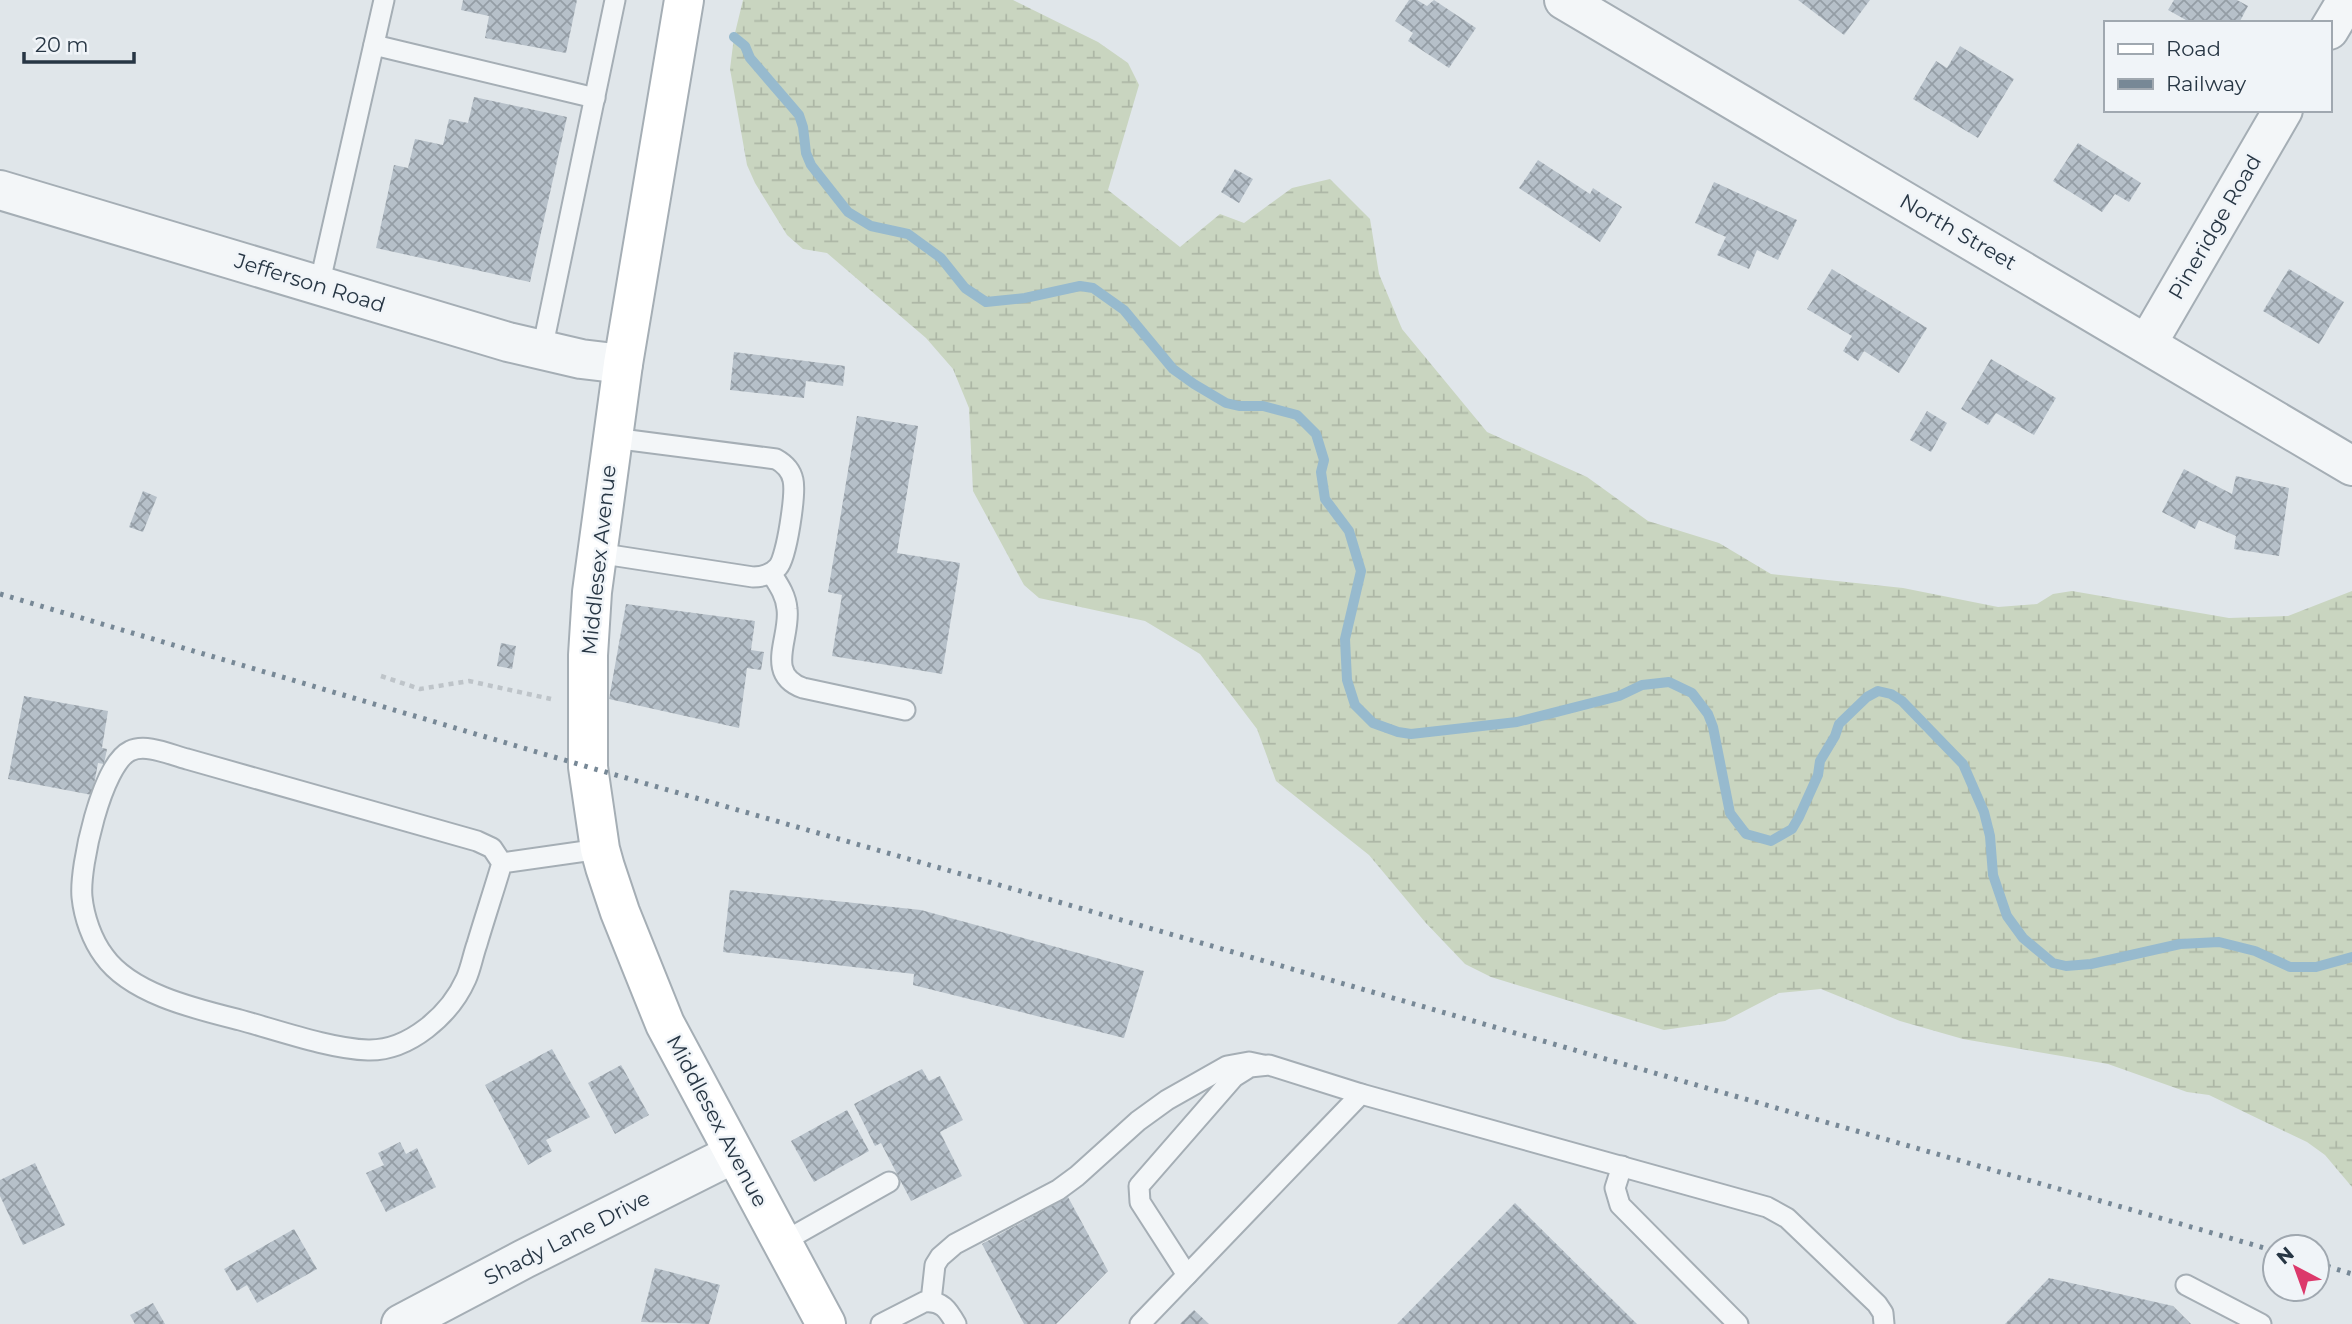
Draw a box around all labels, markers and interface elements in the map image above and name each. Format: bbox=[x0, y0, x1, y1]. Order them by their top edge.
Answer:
scale bar bbox=[24, 21, 135, 65]
legend bbox=[2104, 21, 2331, 112]
text: 20 m bbox=[35, 32, 89, 57]
text: Road bbox=[2166, 36, 2221, 61]
text: Railway bbox=[2166, 71, 2247, 96]
street label: Pineridge Road bbox=[2163, 150, 2266, 304]
street label: North Street bbox=[1895, 188, 2021, 275]
street label: Jefferson Road bbox=[231, 247, 389, 317]
street label: Middlesex Avenue bbox=[576, 464, 621, 656]
street label: Middlesex Avenue bbox=[662, 1031, 773, 1211]
street label: Shady Lane Drive bbox=[480, 1185, 654, 1290]
north arrow bbox=[2261, 1233, 2331, 1303]
text: N bbox=[2272, 1242, 2299, 1269]

